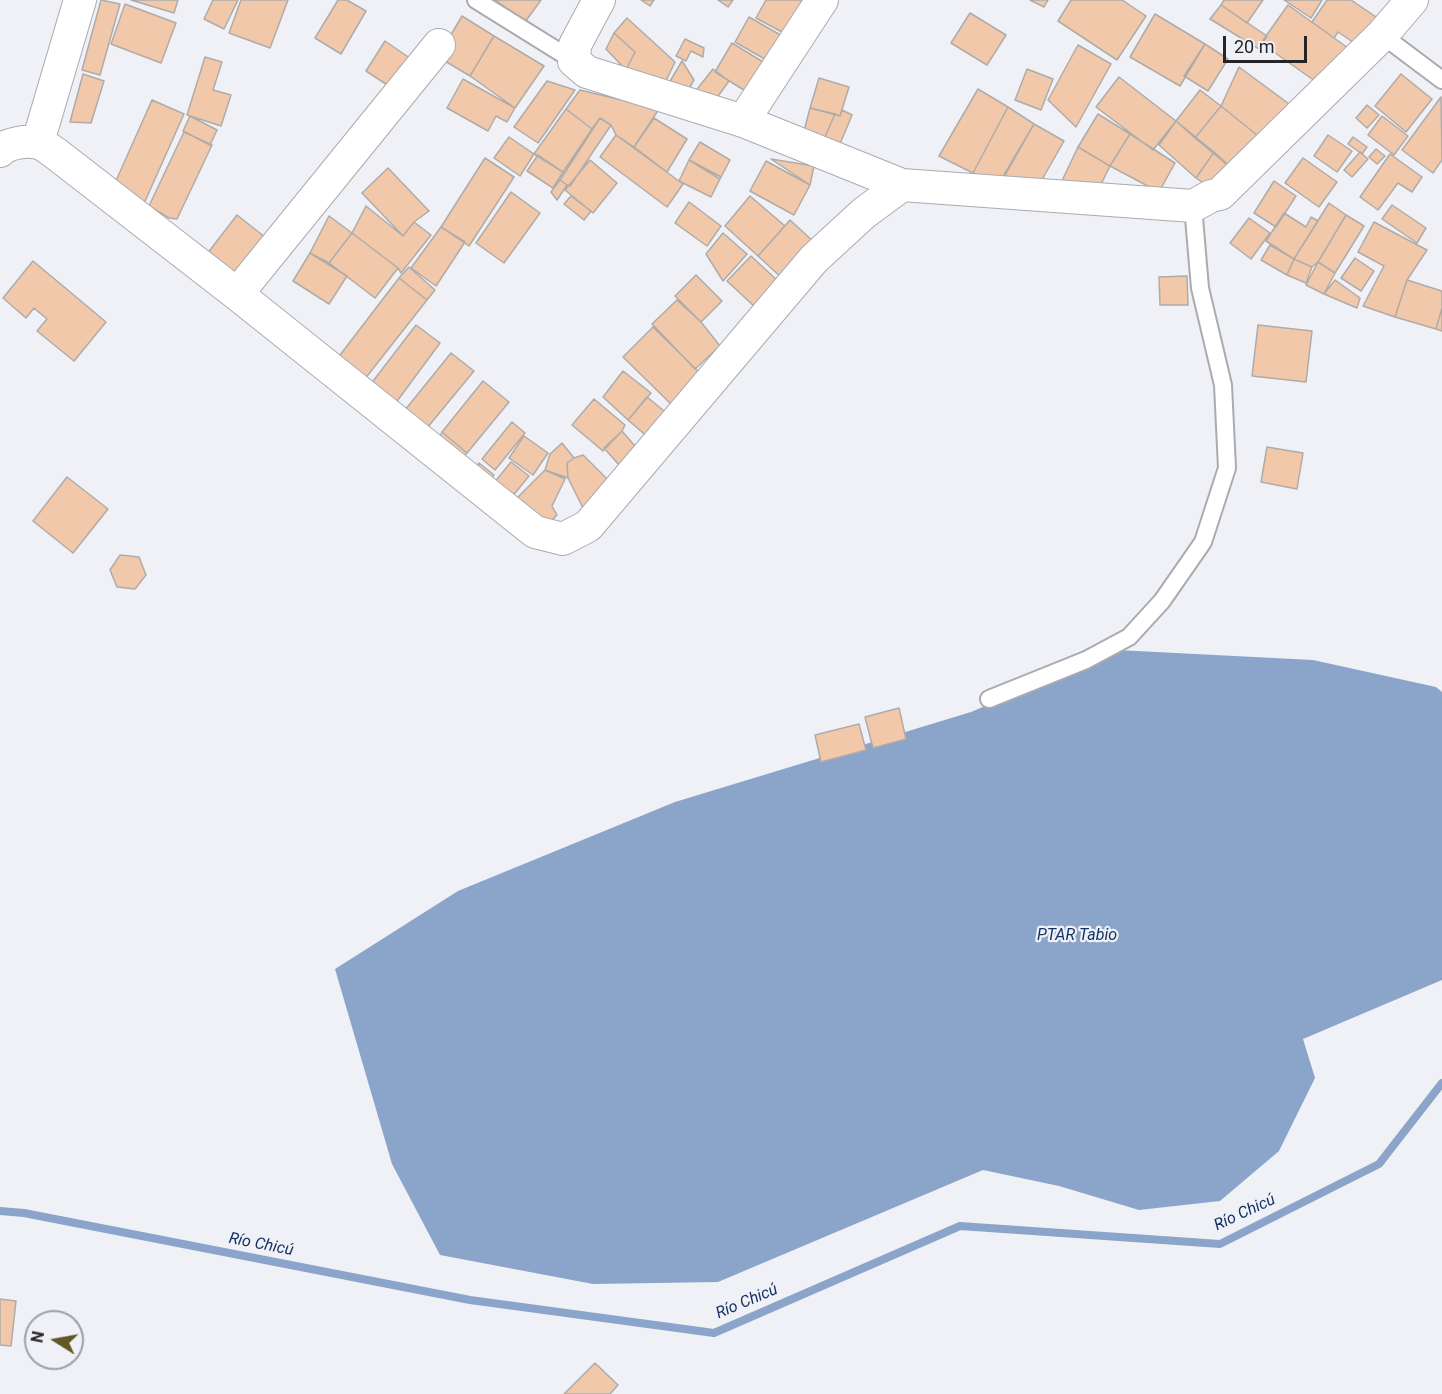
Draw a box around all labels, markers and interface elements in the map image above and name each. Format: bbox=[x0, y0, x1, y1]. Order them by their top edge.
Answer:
scale bar bbox=[1226, 24, 1310, 62]
text: 20 m bbox=[1234, 36, 1274, 57]
water label: PTAR Tabio bbox=[1037, 926, 1117, 946]
water label: Río Chicú bbox=[1211, 1191, 1279, 1235]
water label: Río Chicú bbox=[227, 1229, 295, 1261]
water label: Río Chicú bbox=[713, 1280, 781, 1324]
north arrow bbox=[24, 1310, 84, 1370]
text: N bbox=[27, 1330, 48, 1344]

